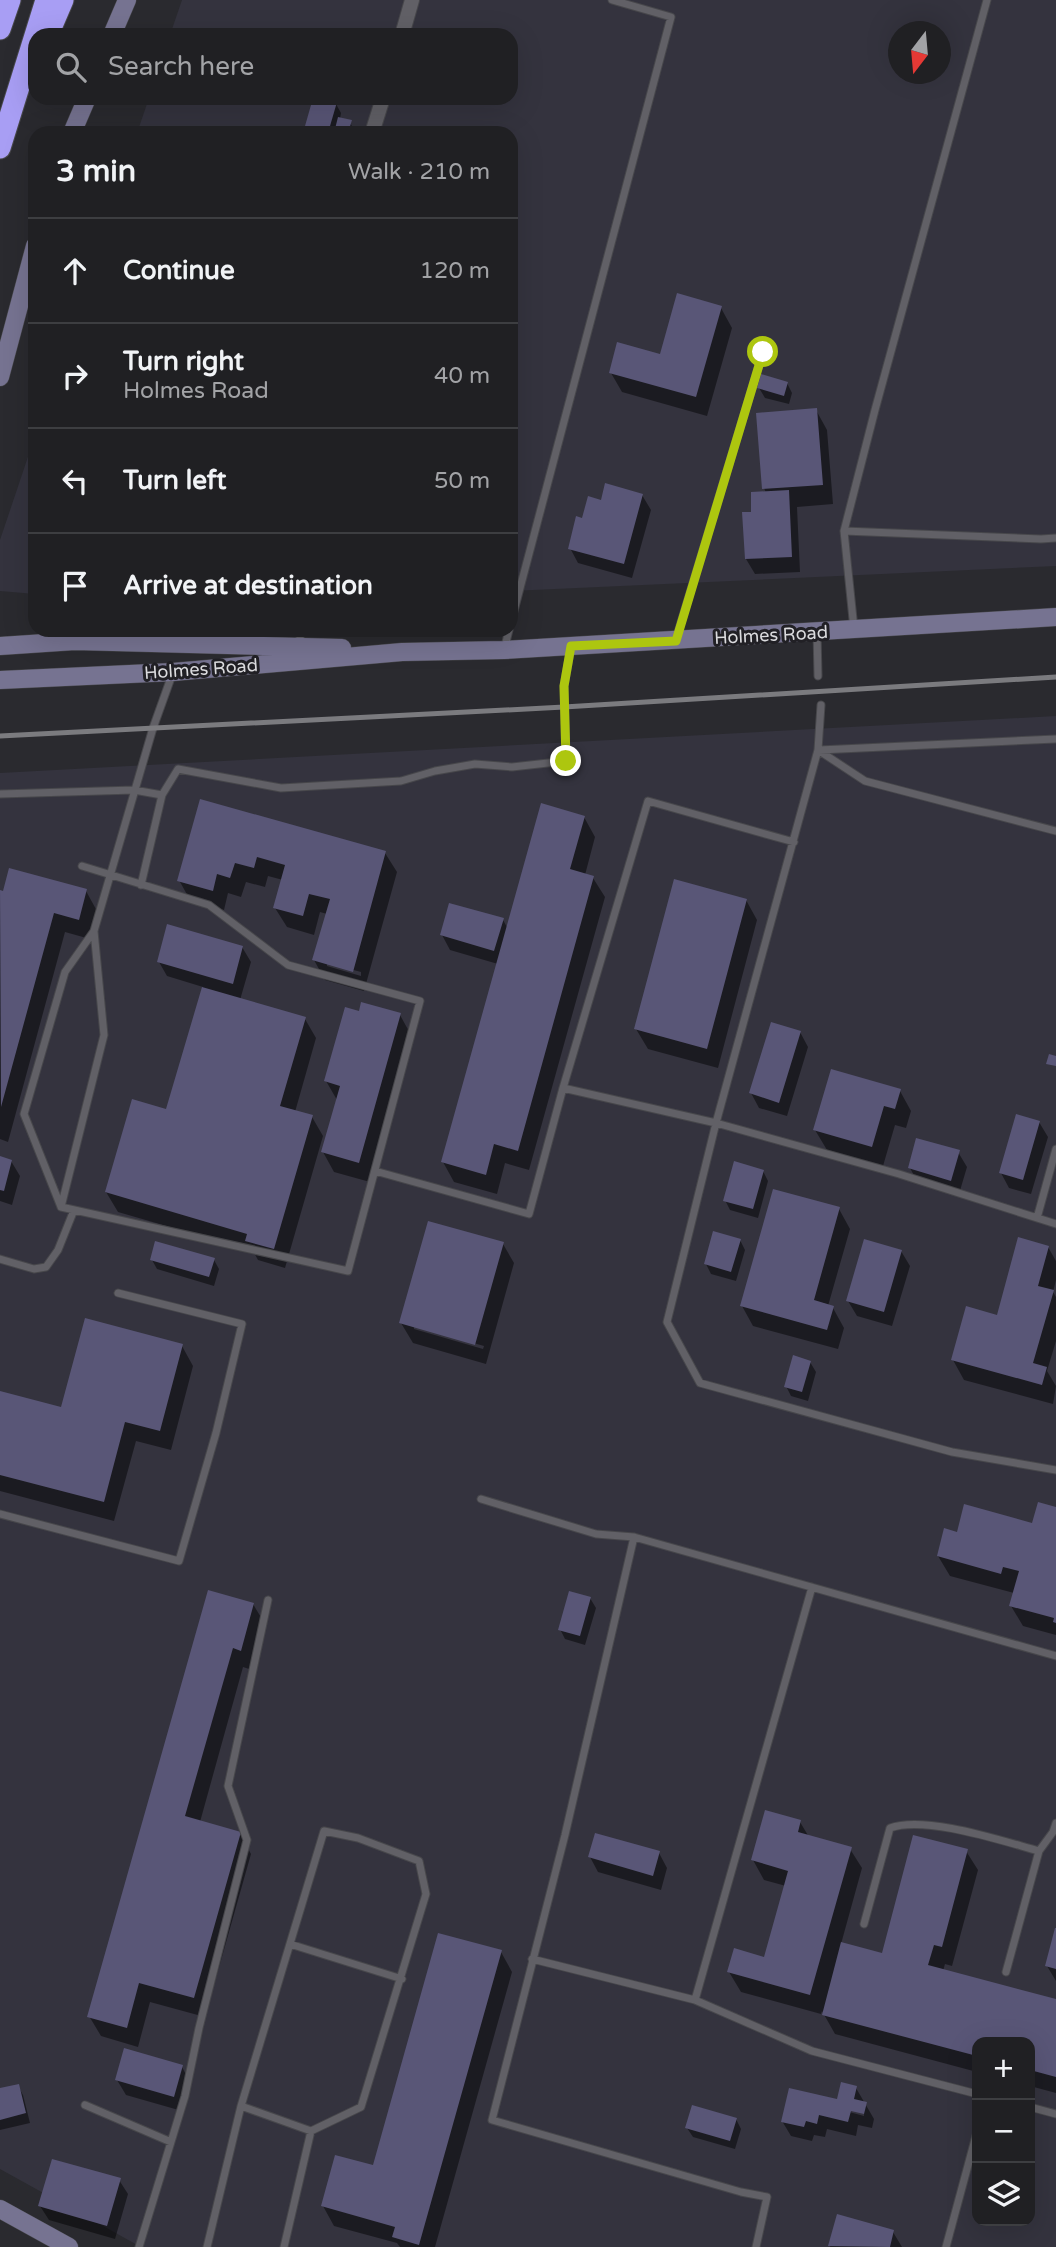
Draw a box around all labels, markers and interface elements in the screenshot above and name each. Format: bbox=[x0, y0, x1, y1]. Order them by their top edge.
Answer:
north arrow bbox=[888, 21, 951, 84]
search box bbox=[28, 28, 518, 105]
icon: search bbox=[52, 48, 90, 86]
text: Search here bbox=[108, 51, 254, 82]
text: 3 min bbox=[56, 153, 136, 190]
text: Walk · 210 m bbox=[348, 158, 490, 186]
icon: ahead bbox=[56, 252, 94, 290]
text: Continue bbox=[123, 255, 235, 286]
text: 120 m bbox=[420, 257, 490, 285]
route start bbox=[747, 336, 778, 367]
text: Turn right bbox=[123, 346, 244, 377]
icon: right bbox=[56, 357, 94, 395]
text: 40 m bbox=[434, 362, 490, 390]
text: Holmes Road bbox=[123, 377, 269, 405]
icon: left bbox=[56, 462, 94, 500]
text: Turn left bbox=[123, 465, 226, 496]
text: 50 m bbox=[434, 467, 490, 495]
icon: arrive bbox=[56, 567, 94, 605]
text: Arrive at destination bbox=[123, 570, 373, 601]
street label: Holmes Road bbox=[713, 621, 829, 649]
street label: Holmes Road bbox=[143, 654, 259, 684]
route end bbox=[550, 745, 581, 776]
map controls bbox=[972, 2037, 1035, 2226]
button: + bbox=[972, 2037, 1035, 2100]
button: − bbox=[972, 2100, 1035, 2163]
button: layers bbox=[972, 2163, 1035, 2226]

